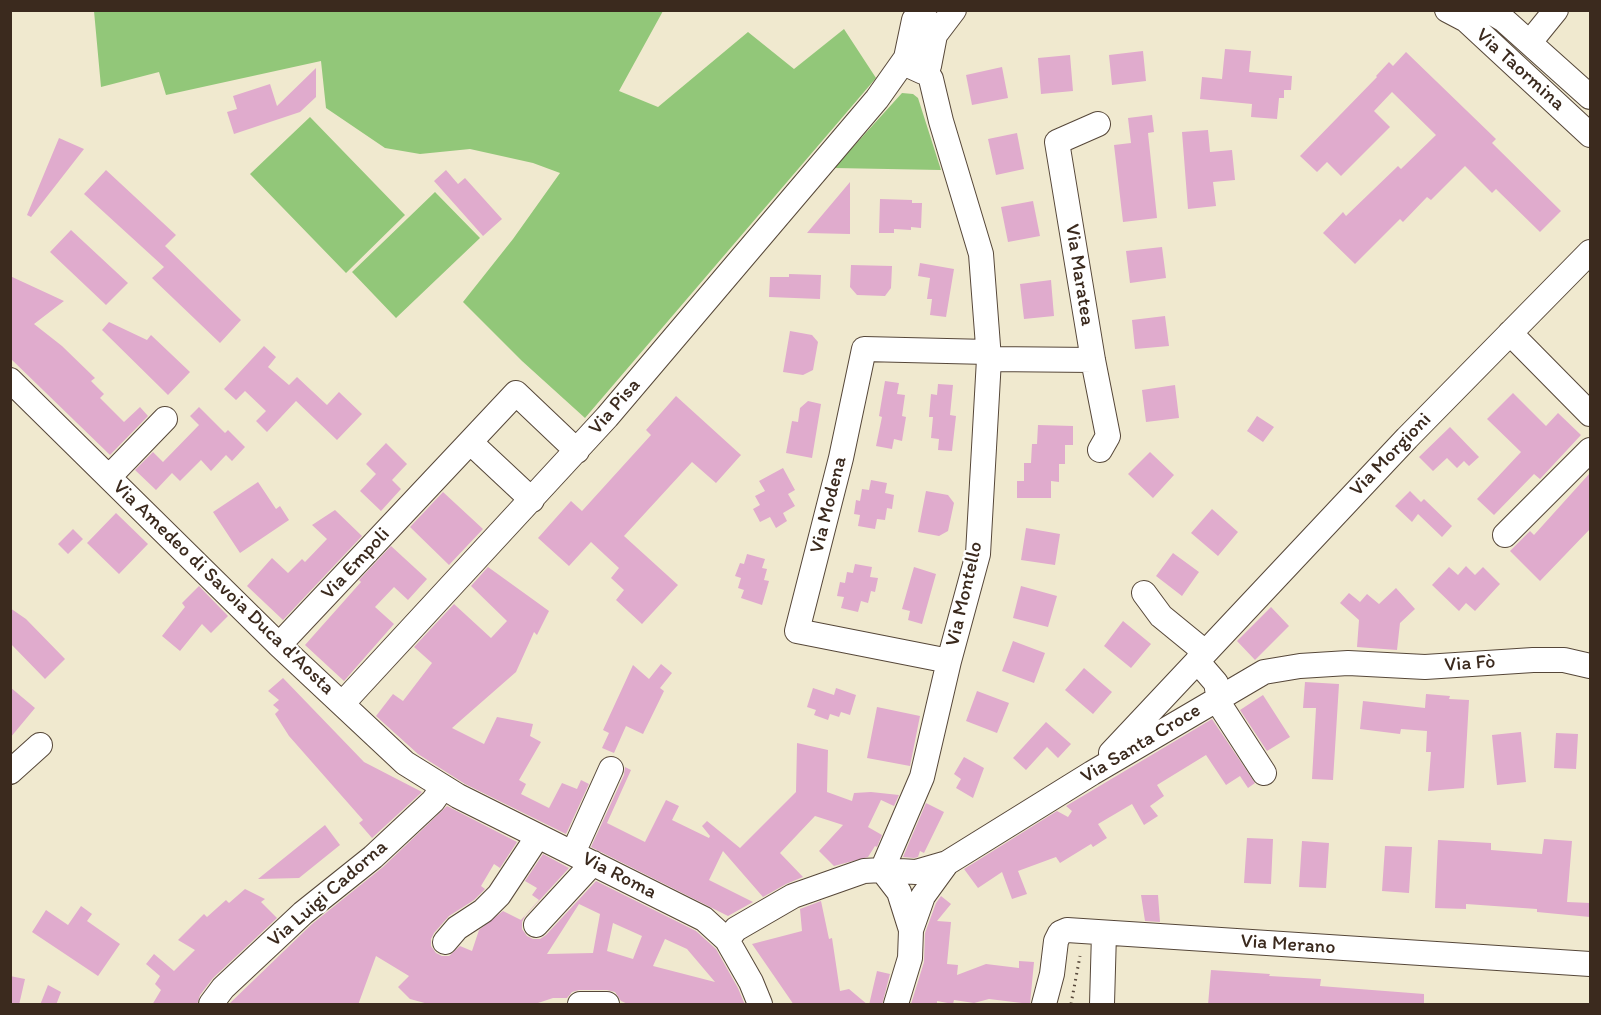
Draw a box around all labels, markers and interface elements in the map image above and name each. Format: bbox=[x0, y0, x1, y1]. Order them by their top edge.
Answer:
street label: Via Taormina bbox=[1470, 24, 1570, 116]
street label: Via Maratea bbox=[1059, 222, 1099, 328]
street label: Via Pisa bbox=[584, 374, 646, 440]
street label: Via Morgioni bbox=[1345, 408, 1437, 502]
street label: Via Modena bbox=[805, 454, 853, 556]
street label: Via Amedeo di Savoia Duca d'Aosta bbox=[107, 476, 339, 700]
street label: Via Empoli bbox=[317, 523, 395, 605]
street label: Via Montello bbox=[941, 539, 989, 649]
street label: Via Fò bbox=[1444, 650, 1496, 678]
street label: Via Santa Croce bbox=[1077, 699, 1205, 789]
street label: Via Luigi Cadorna bbox=[263, 835, 393, 953]
street label: Via Roma bbox=[578, 847, 660, 905]
street label: Via Merano bbox=[1240, 930, 1336, 960]

